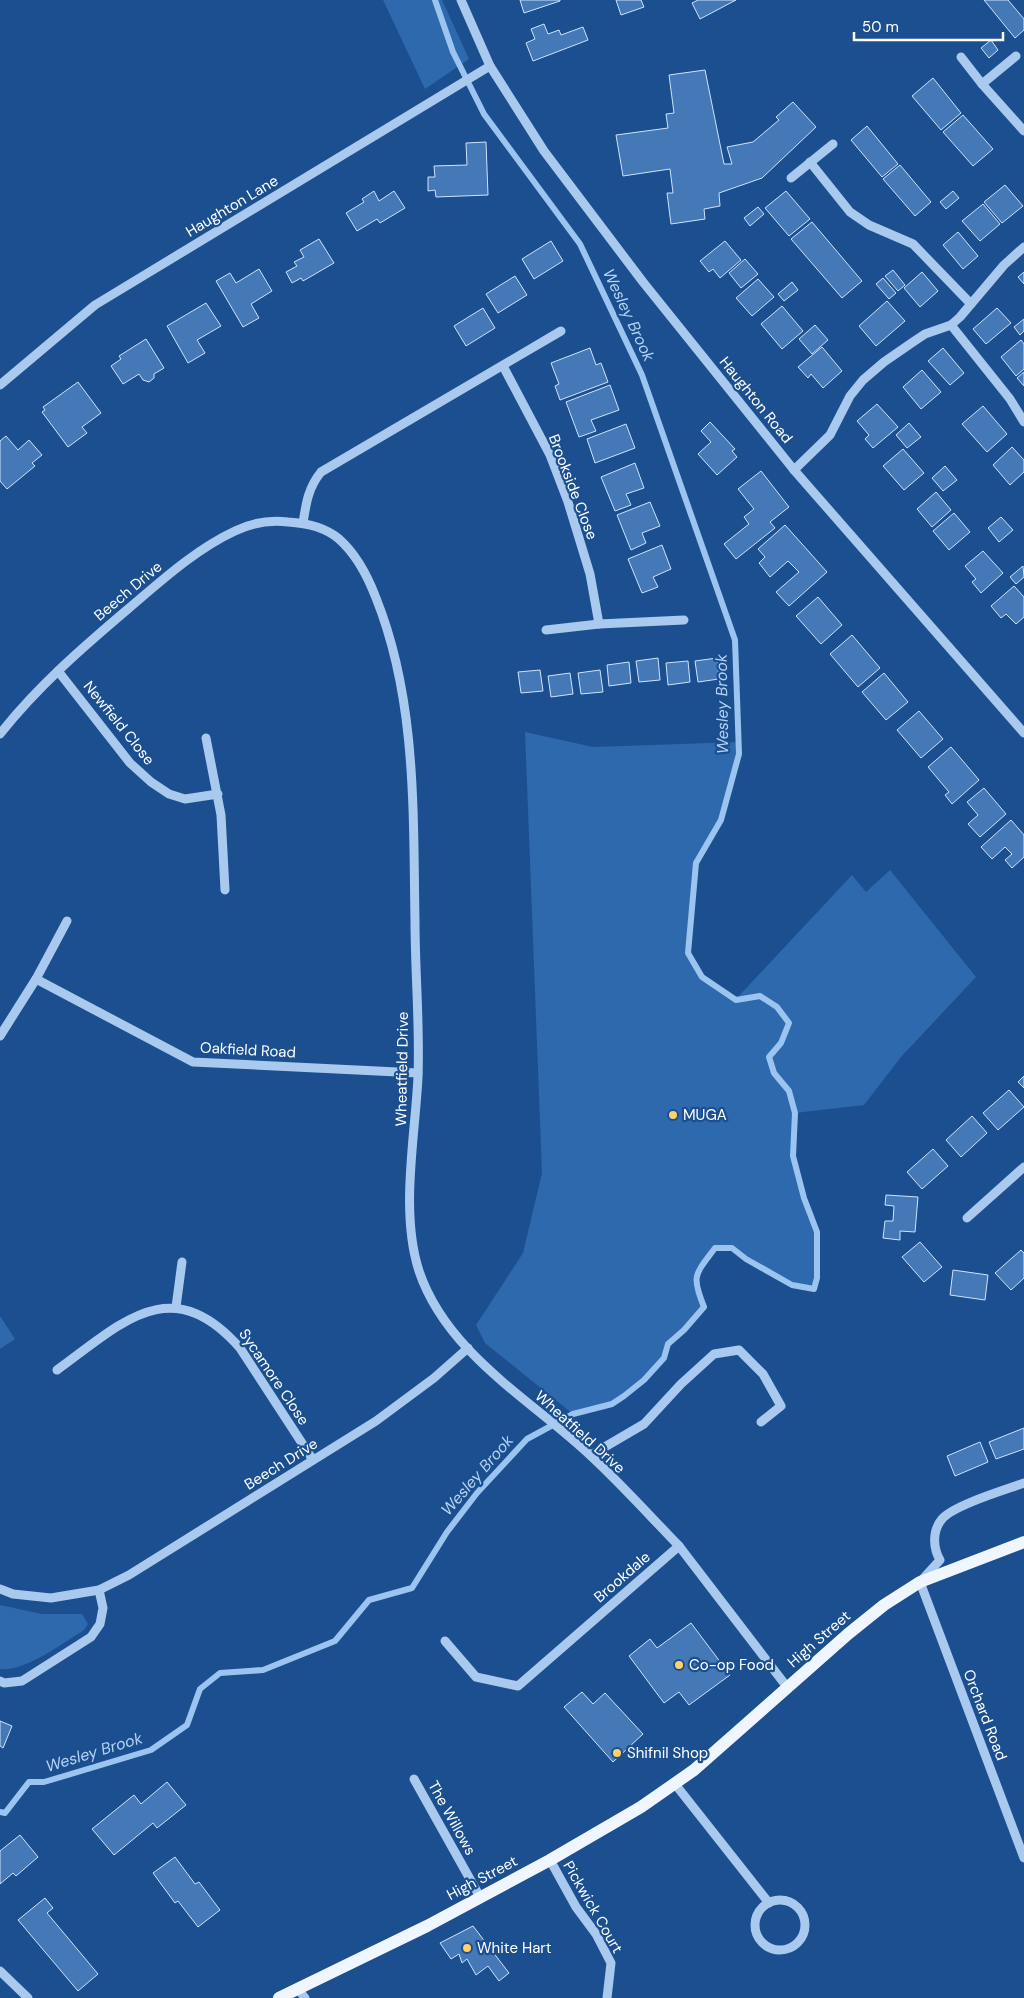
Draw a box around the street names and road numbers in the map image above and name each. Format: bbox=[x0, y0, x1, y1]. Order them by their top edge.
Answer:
street label: Haughton Lane bbox=[182, 171, 282, 241]
street label: Haughton Road bbox=[715, 352, 797, 448]
street label: Brookside Close bbox=[544, 431, 602, 543]
street label: Beech Drive bbox=[90, 557, 166, 625]
street label: Newfield Close bbox=[79, 677, 159, 769]
street label: Wheatfield Drive bbox=[391, 1011, 413, 1127]
street label: Oakfield Road bbox=[200, 1038, 296, 1062]
street label: Sycamore Close bbox=[234, 1325, 314, 1429]
street label: Wheatfield Drive bbox=[531, 1386, 629, 1478]
street label: Beech Drive bbox=[241, 1434, 321, 1494]
street label: Brookdale bbox=[590, 1547, 654, 1607]
street label: High Street bbox=[783, 1606, 855, 1672]
street label: Orchard Road bbox=[958, 1667, 1012, 1763]
street label: The Willows bbox=[423, 1777, 481, 1859]
street label: High Street bbox=[443, 1851, 521, 1905]
street label: Pickwick Court bbox=[559, 1857, 628, 1957]

